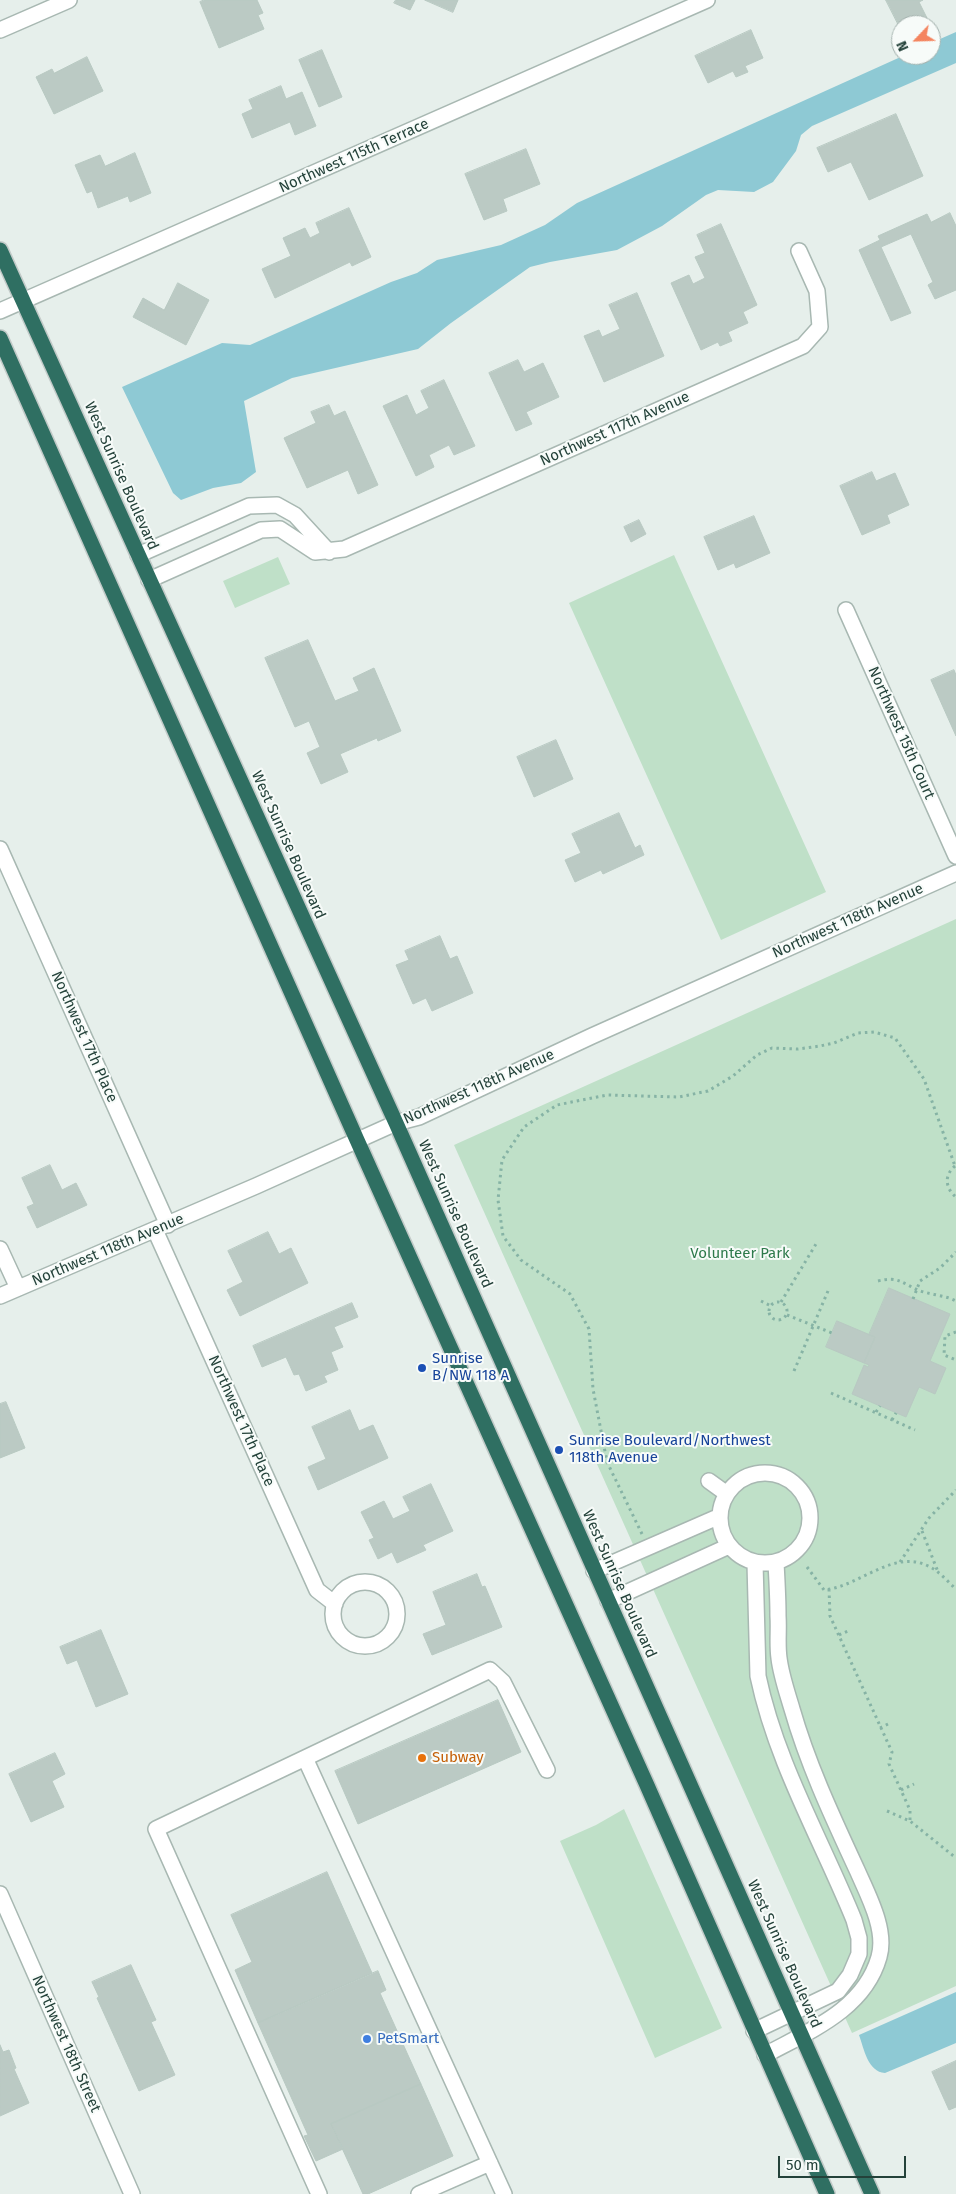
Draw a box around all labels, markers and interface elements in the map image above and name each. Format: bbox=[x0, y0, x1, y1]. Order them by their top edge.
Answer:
north arrow bbox=[891, 15, 941, 65]
text: N bbox=[893, 38, 912, 54]
street label: Northwest 115th Terrace bbox=[276, 115, 432, 197]
street label: Northwest 117th Avenue bbox=[537, 388, 693, 470]
street label: West Sunrise Boulevard bbox=[80, 399, 162, 553]
street label: Northwest 15th Court bbox=[864, 664, 938, 802]
street label: West Sunrise Boulevard bbox=[247, 768, 329, 922]
street label: Northwest 118th Avenue bbox=[770, 880, 926, 962]
street label: Northwest 17th Place bbox=[47, 969, 121, 1105]
street label: Northwest 118th Avenue bbox=[401, 1046, 557, 1128]
street label: West Sunrise Boulevard bbox=[414, 1137, 496, 1291]
street label: Northwest 118th Avenue bbox=[29, 1210, 187, 1290]
park label: Volunteer Park bbox=[690, 1245, 790, 1263]
place label: Sunrise B/NW 118 A bbox=[432, 1350, 509, 1385]
street label: Northwest 17th Place bbox=[204, 1353, 278, 1489]
marker: Sunrise B/NW 118 A bbox=[416, 1362, 428, 1374]
place label: Sunrise Boulevard/Northwest 118th Avenue bbox=[569, 1432, 771, 1467]
marker: Sunrise Boulevard/Northwest 118th Avenue bbox=[553, 1444, 565, 1456]
street label: West Sunrise Boulevard bbox=[578, 1507, 660, 1661]
place label: Subway bbox=[432, 1749, 484, 1767]
marker: Subway bbox=[416, 1752, 428, 1764]
street label: West Sunrise Boulevard bbox=[743, 1877, 825, 2031]
street label: Northwest 18th Street bbox=[28, 1973, 104, 2115]
place label: PetSmart bbox=[377, 2030, 439, 2048]
marker: PetSmart bbox=[361, 2033, 373, 2045]
scale bar bbox=[781, 2146, 908, 2178]
text: 50 m bbox=[786, 2156, 819, 2174]

